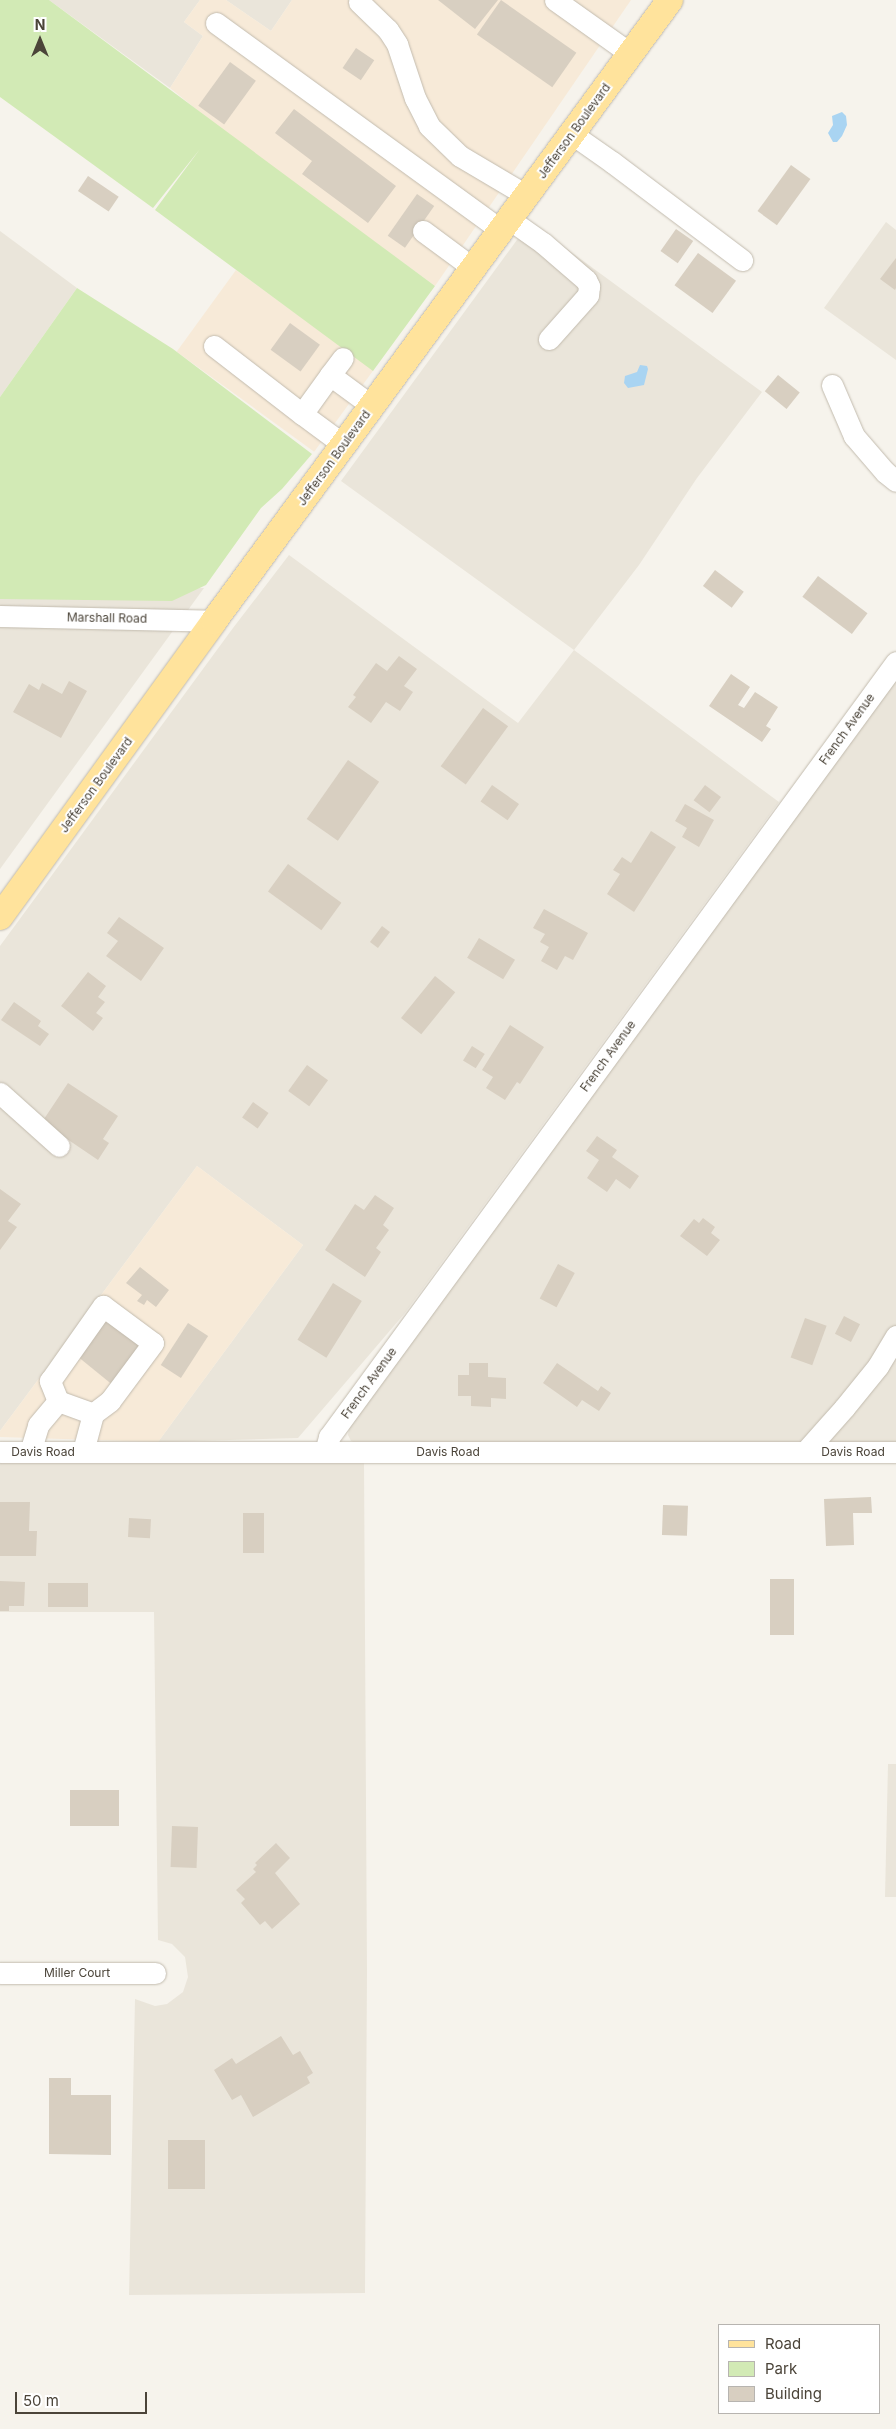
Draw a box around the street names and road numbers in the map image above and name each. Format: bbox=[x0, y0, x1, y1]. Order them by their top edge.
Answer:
street label: Jefferson Boulevard bbox=[535, 81, 613, 181]
street label: Jefferson Boulevard bbox=[295, 408, 373, 508]
street label: Marshall Road bbox=[67, 610, 147, 626]
street label: French Avenue bbox=[816, 691, 878, 767]
street label: Jefferson Boulevard bbox=[57, 735, 135, 835]
street label: French Avenue bbox=[577, 1018, 639, 1094]
street label: French Avenue bbox=[338, 1345, 400, 1421]
street label: Davis Road bbox=[11, 1445, 75, 1459]
street label: Davis Road bbox=[416, 1445, 480, 1459]
street label: Davis Road bbox=[821, 1445, 885, 1459]
street label: Miller Court bbox=[44, 1966, 110, 1980]

